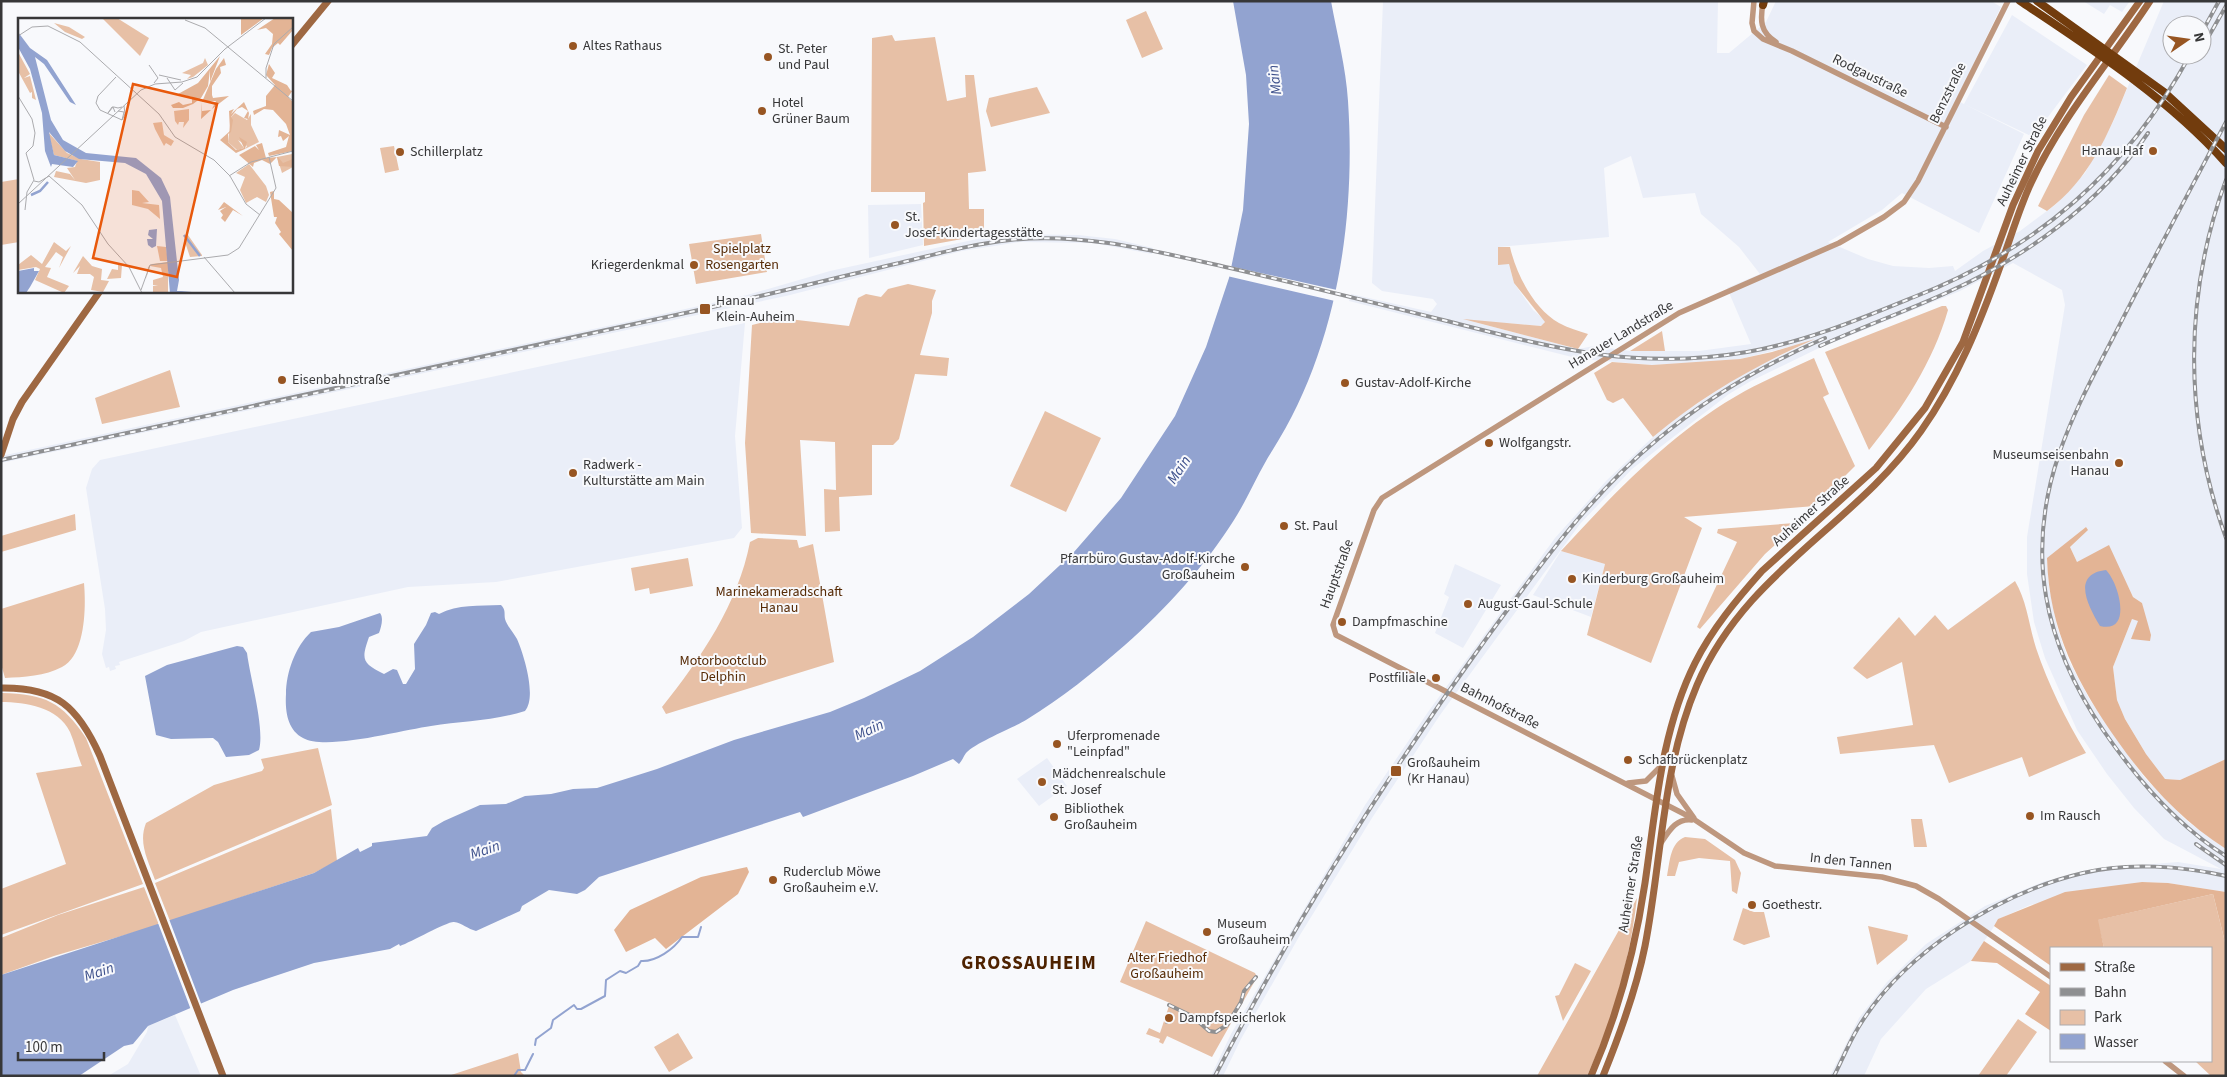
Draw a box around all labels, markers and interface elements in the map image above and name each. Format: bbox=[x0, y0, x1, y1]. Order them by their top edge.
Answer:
north arrow bbox=[2162, 15, 2212, 65]
inset map bbox=[18, 18, 292, 292]
text: N bbox=[2188, 31, 2209, 44]
place label: Altes Rathaus bbox=[583, 36, 662, 56]
place label: St. Peter und Paul bbox=[778, 39, 830, 75]
marker: Altes Rathaus bbox=[567, 40, 579, 52]
street label: Rodgaustraße bbox=[1829, 49, 1911, 103]
marker: St. Peter und Paul bbox=[762, 51, 774, 63]
street label: Benzstraße bbox=[1925, 59, 1971, 127]
water label: Main bbox=[1263, 64, 1287, 96]
place label: Hotel Grüner Baum bbox=[772, 93, 850, 129]
marker: Hotel Grüner Baum bbox=[756, 105, 768, 117]
street label: Auheimer Straße bbox=[1992, 113, 2052, 209]
place label: Hanau Haf bbox=[2081, 141, 2144, 161]
place label: Schillerplatz bbox=[410, 142, 483, 162]
marker: Hanau Haf bbox=[2147, 145, 2159, 157]
marker: Schillerplatz bbox=[394, 146, 406, 158]
place label: St. Josef-Kindertagesstätte bbox=[905, 207, 1043, 243]
marker: St. Josef-Kindertagesstätte bbox=[889, 219, 901, 231]
park label: Spielplatz Rosengarten bbox=[705, 239, 779, 275]
place label: Kriegerdenkmal bbox=[591, 255, 684, 275]
marker: Kriegerdenkmal bbox=[688, 259, 700, 271]
place label: Hanau Klein-Auheim bbox=[716, 291, 795, 327]
street label: Hanauer Landstraße bbox=[1565, 296, 1677, 374]
marker: Hanau Klein-Auheim bbox=[698, 302, 712, 316]
place label: Eisenbahnstraße bbox=[292, 370, 390, 390]
place label: Gustav-Adolf-Kirche bbox=[1355, 373, 1471, 393]
marker: Eisenbahnstraße bbox=[276, 374, 288, 386]
marker: Gustav-Adolf-Kirche bbox=[1339, 377, 1351, 389]
place label: Wolfgangstr. bbox=[1499, 433, 1572, 453]
marker: Wolfgangstr. bbox=[1483, 437, 1495, 449]
place label: Museumseisenbahn Hanau bbox=[1993, 445, 2109, 481]
water label: Main bbox=[1162, 452, 1196, 488]
place label: Radwerk - Kulturstätte am Main bbox=[583, 455, 705, 491]
marker: Museumseisenbahn Hanau bbox=[2113, 457, 2125, 469]
marker: Radwerk - Kulturstätte am Main bbox=[567, 467, 579, 479]
street label: Auheimer Straße bbox=[1768, 471, 1854, 551]
place label: St. Paul bbox=[1294, 516, 1338, 536]
marker: St. Paul bbox=[1278, 520, 1290, 532]
street label: Hauptstraße bbox=[1315, 536, 1359, 612]
place label: Pfarrbüro Gustav-Adolf-Kirche Großauheim bbox=[1060, 549, 1235, 585]
marker: Pfarrbüro Gustav-Adolf-Kirche Großauheim bbox=[1239, 561, 1251, 573]
place label: Kinderburg Großauheim bbox=[1582, 569, 1724, 589]
marker: Kinderburg Großauheim bbox=[1566, 573, 1578, 585]
park label: Marinekameradschaft Hanau bbox=[715, 582, 843, 618]
place label: August-Gaul-Schule bbox=[1478, 594, 1593, 614]
marker: August-Gaul-Schule bbox=[1462, 598, 1474, 610]
place label: Dampfmaschine bbox=[1352, 612, 1448, 632]
marker: Dampfmaschine bbox=[1336, 616, 1348, 628]
park label: Motorbootclub Delphin bbox=[679, 651, 767, 687]
place label: Postfiliale bbox=[1369, 668, 1426, 688]
marker: Postfiliale bbox=[1430, 672, 1442, 684]
street label: Bahnhofstraße bbox=[1457, 677, 1543, 735]
water label: Main bbox=[851, 714, 887, 746]
place label: Uferpromenade "Leinpfad" bbox=[1067, 726, 1160, 762]
marker: Uferpromenade "Leinpfad" bbox=[1051, 738, 1063, 750]
place label: Schafbrückenplatz bbox=[1638, 750, 1747, 770]
place label: Großauheim (Kr Hanau) bbox=[1407, 753, 1480, 789]
marker: Schafbrückenplatz bbox=[1622, 754, 1634, 766]
place label: Mädchenrealschule St. Josef bbox=[1052, 764, 1166, 800]
marker: Großauheim (Kr Hanau) bbox=[1389, 764, 1403, 778]
marker: Mädchenrealschule St. Josef bbox=[1036, 776, 1048, 788]
place label: Bibliothek Großauheim bbox=[1064, 799, 1137, 835]
place label: Im Rausch bbox=[2040, 806, 2101, 826]
marker: Im Rausch bbox=[2024, 810, 2036, 822]
marker: Bibliothek Großauheim bbox=[1048, 811, 1060, 823]
street label: Auheimer Straße bbox=[1613, 834, 1649, 934]
water label: Main bbox=[467, 835, 503, 865]
street label: In den Tannen bbox=[1809, 848, 1893, 876]
place label: Ruderclub Möwe Großauheim e.V. bbox=[783, 862, 881, 898]
marker: Ruderclub Möwe Großauheim e.V. bbox=[767, 874, 779, 886]
place label: Goethestr. bbox=[1762, 895, 1822, 915]
marker: Goethestr. bbox=[1746, 899, 1758, 911]
place label: Museum Großauheim bbox=[1217, 914, 1290, 950]
marker: Museum Großauheim bbox=[1201, 926, 1213, 938]
legend bbox=[2050, 947, 2212, 1062]
park label: Alter Friedhof Großauheim bbox=[1127, 948, 1208, 984]
district label: GROSSAUHEIM bbox=[961, 950, 1097, 977]
water label: Main bbox=[81, 957, 117, 987]
text: Straße bbox=[2094, 957, 2135, 978]
text: Bahn bbox=[2094, 982, 2127, 1003]
text: Park bbox=[2094, 1007, 2123, 1028]
place label: Dampfspeicherlok bbox=[1179, 1008, 1286, 1028]
marker: Dampfspeicherlok bbox=[1163, 1012, 1175, 1024]
scale bar bbox=[18, 1030, 104, 1062]
text: Wasser bbox=[2094, 1032, 2139, 1053]
text: 100 m bbox=[25, 1037, 63, 1058]

